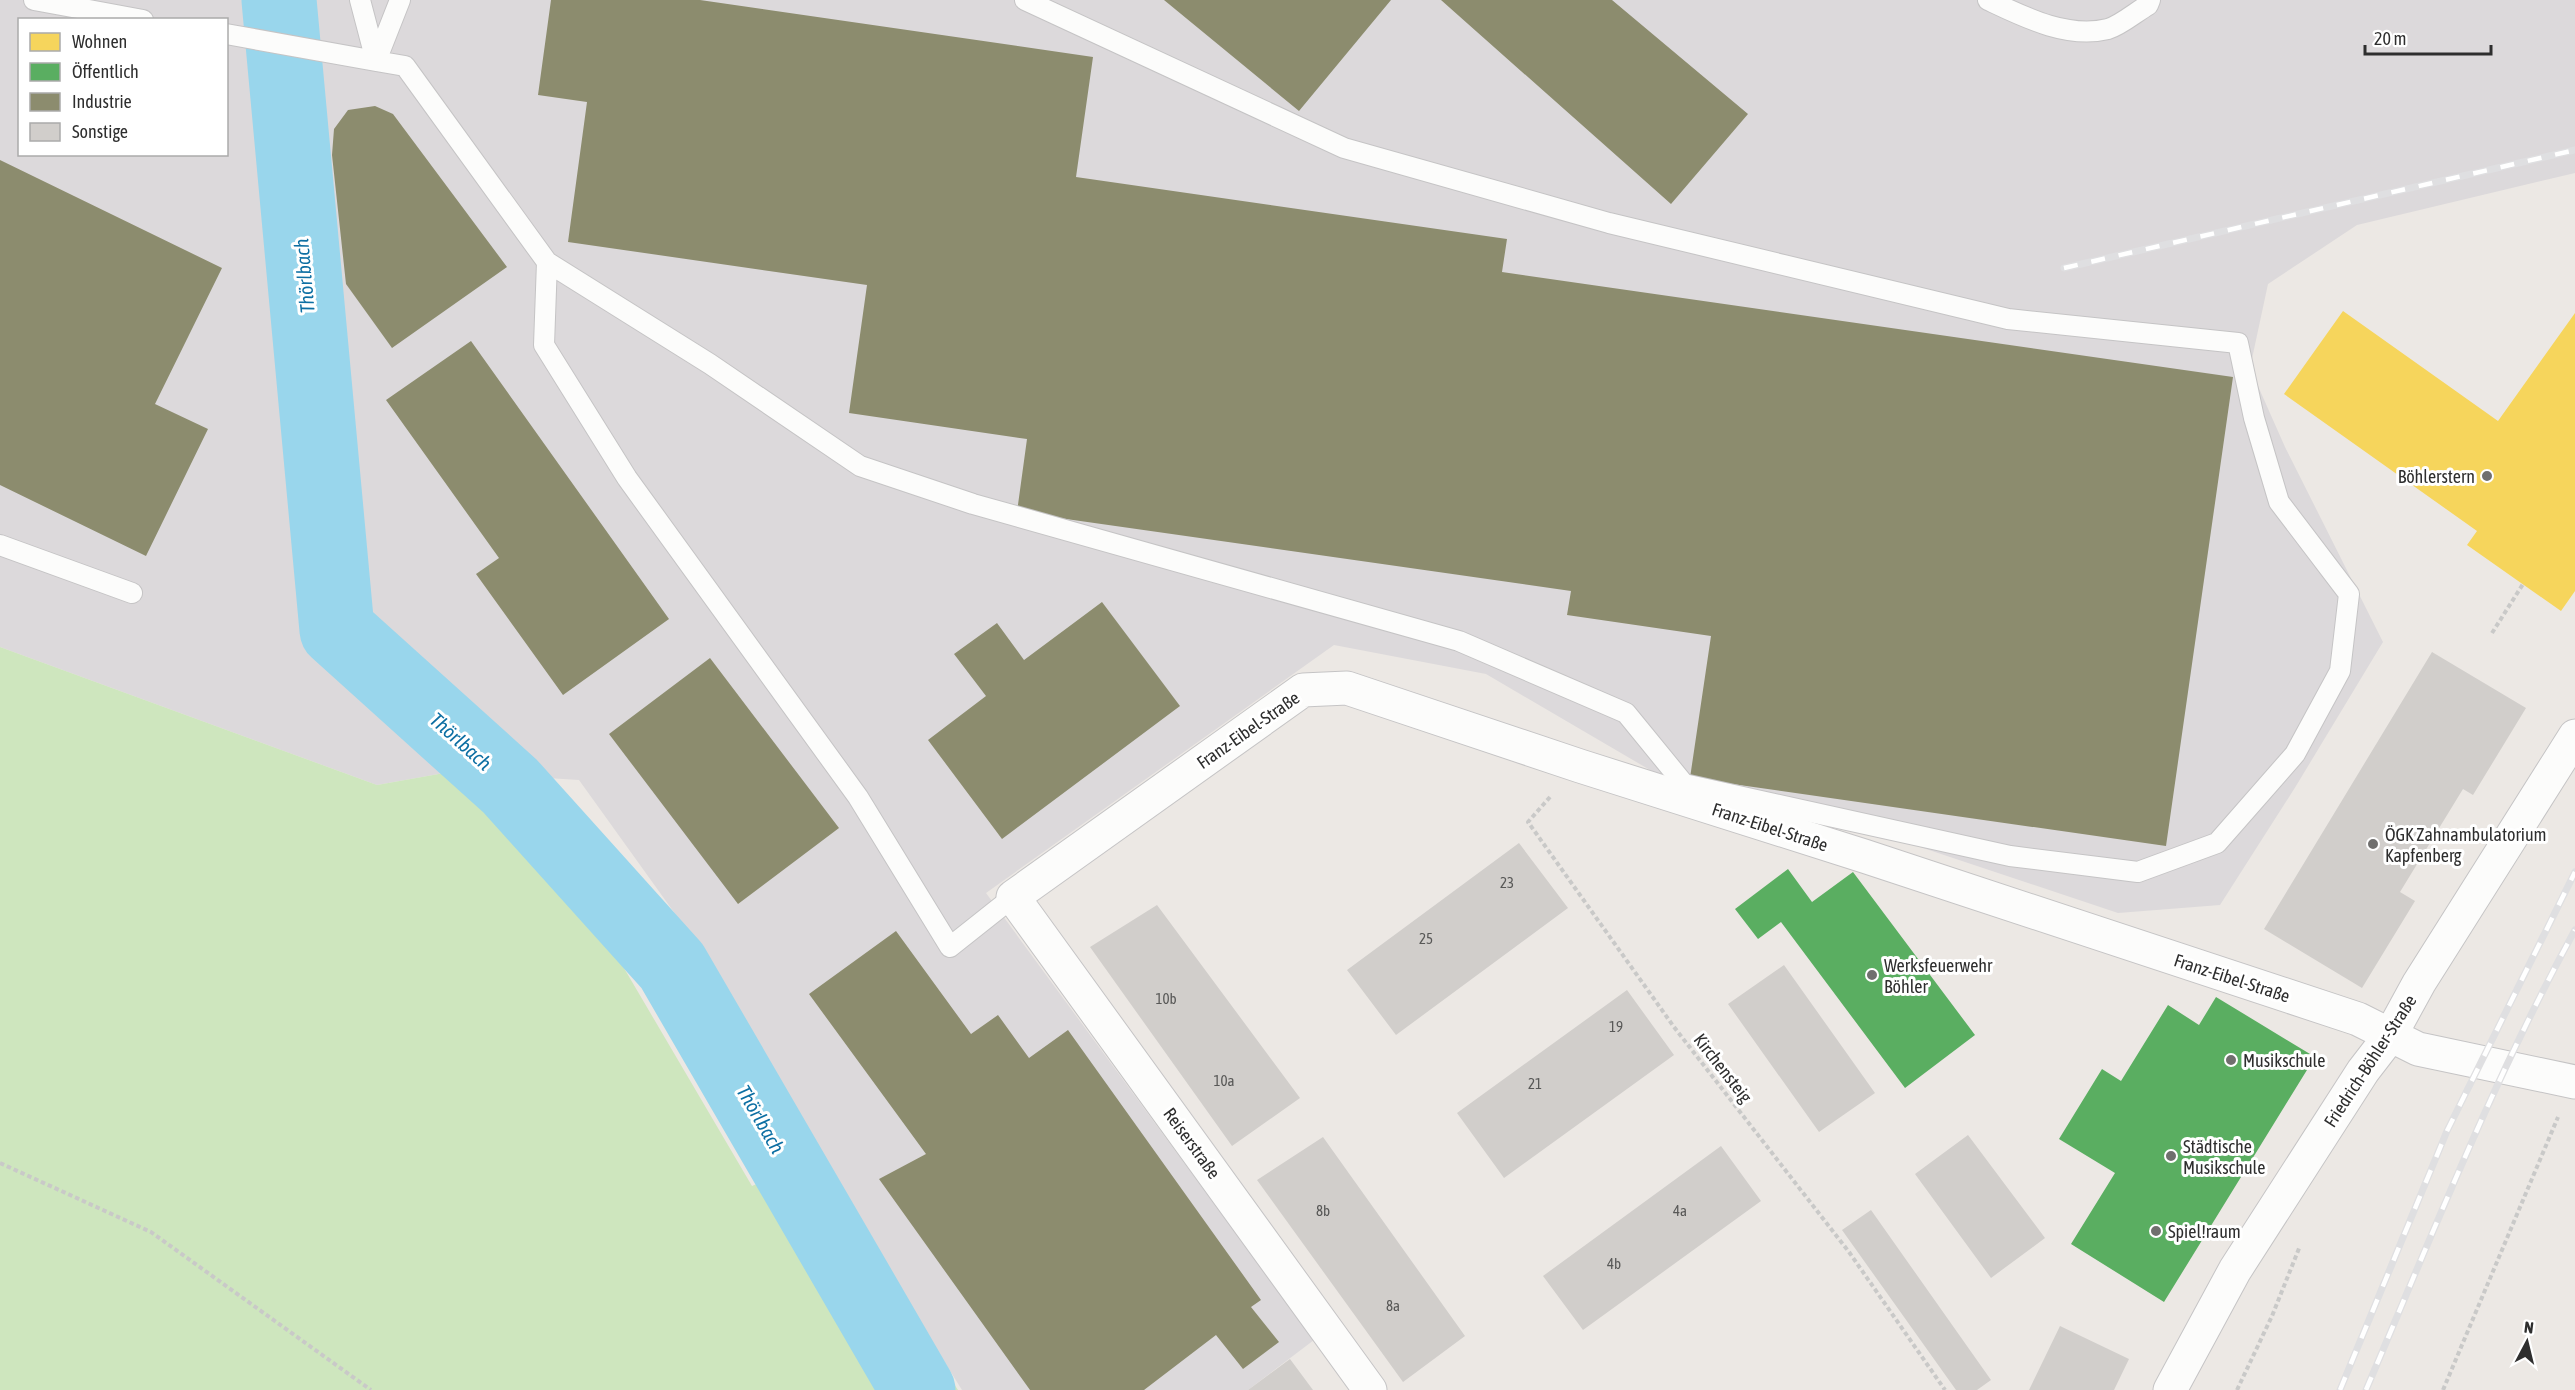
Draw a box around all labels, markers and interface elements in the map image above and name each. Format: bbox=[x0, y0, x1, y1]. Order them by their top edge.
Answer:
legend bbox=[18, 18, 228, 156]
scale bar bbox=[2365, 18, 2491, 56]
text: 20 m bbox=[2374, 28, 2406, 49]
text: Wohnen bbox=[72, 31, 127, 52]
text: Öffentlich bbox=[72, 61, 139, 82]
text: Industrie bbox=[72, 91, 132, 112]
text: Sonstige bbox=[72, 121, 128, 142]
water label: Thörlbach bbox=[289, 238, 319, 314]
place label: Böhlerstern bbox=[2398, 466, 2475, 487]
marker: Böhlerstern bbox=[2480, 469, 2494, 483]
street label: Franz-Eibel-Straße bbox=[1193, 687, 1303, 773]
water label: Thörlbach bbox=[426, 708, 497, 775]
street label: Franz-Eibel-Straße bbox=[1709, 798, 1831, 856]
place label: ÖGK Zahnambulatorium Kapfenberg bbox=[2385, 824, 2547, 866]
marker: ÖGK Zahnambulatorium Kapfenberg bbox=[2366, 837, 2380, 851]
house number: 23 bbox=[1500, 874, 1514, 891]
house number: 25 bbox=[1419, 930, 1433, 947]
street label: Franz-Eibel-Straße bbox=[2171, 949, 2293, 1007]
place label: Werksfeuerwehr Böhler bbox=[1884, 955, 1993, 997]
marker: Werksfeuerwehr Böhler bbox=[1865, 968, 1879, 982]
house number: 10b bbox=[1155, 990, 1177, 1007]
street label: Friedrich-Böhler-Straße bbox=[2319, 991, 2421, 1131]
house number: 19 bbox=[1609, 1018, 1623, 1035]
street label: Kirchensteig bbox=[1689, 1029, 1757, 1107]
place label: Musikschule bbox=[2243, 1050, 2325, 1071]
marker: Musikschule bbox=[2224, 1053, 2238, 1067]
house number: 10a bbox=[1213, 1072, 1235, 1089]
house number: 21 bbox=[1528, 1075, 1542, 1092]
water label: Thörlbach bbox=[732, 1081, 790, 1157]
street label: Reiserstraße bbox=[1159, 1103, 1225, 1183]
place label: Städtische Musikschule bbox=[2183, 1136, 2265, 1178]
marker: Städtische Musikschule bbox=[2164, 1149, 2178, 1163]
house number: 8b bbox=[1316, 1202, 1330, 1219]
house number: 4a bbox=[1673, 1202, 1687, 1219]
place label: Spiel!raum bbox=[2168, 1221, 2241, 1242]
marker: Spiel!raum bbox=[2149, 1224, 2163, 1238]
house number: 4b bbox=[1607, 1255, 1621, 1272]
house number: 8a bbox=[1386, 1297, 1400, 1314]
north arrow bbox=[2497, 1312, 2557, 1372]
text: N bbox=[2523, 1318, 2535, 1337]

